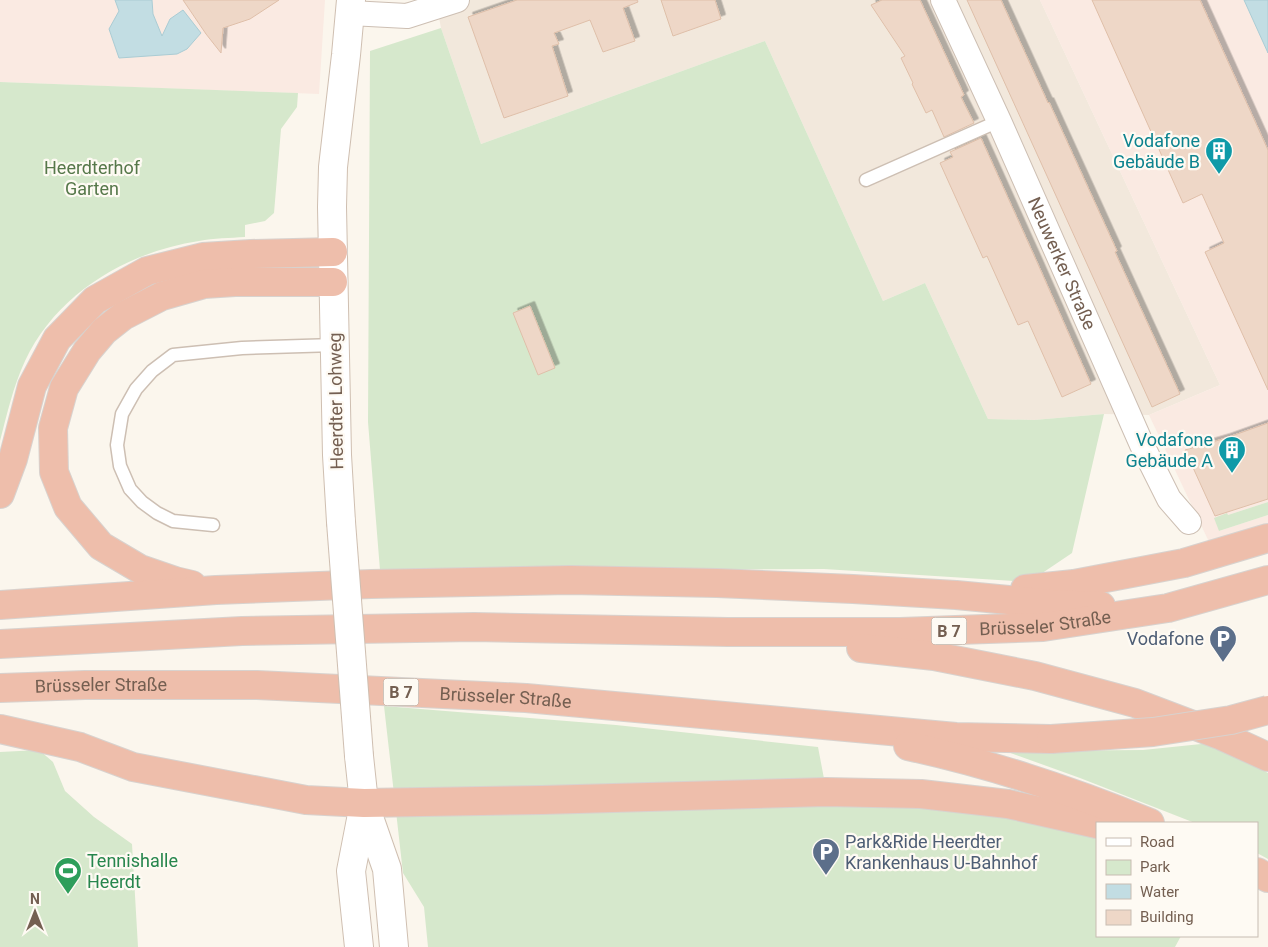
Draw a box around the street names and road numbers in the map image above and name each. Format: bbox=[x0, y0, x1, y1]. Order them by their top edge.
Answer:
street label: Neuwerker Straße bbox=[1024, 194, 1101, 333]
street label: Heerdter Lohweg bbox=[324, 332, 347, 470]
street label: Brüsseler Straße bbox=[979, 606, 1112, 639]
road number: B 7 bbox=[932, 618, 966, 644]
street label: Brüsseler Straße bbox=[34, 674, 167, 697]
road number: B 7 bbox=[384, 679, 418, 706]
street label: Brüsseler Straße bbox=[439, 683, 573, 712]

